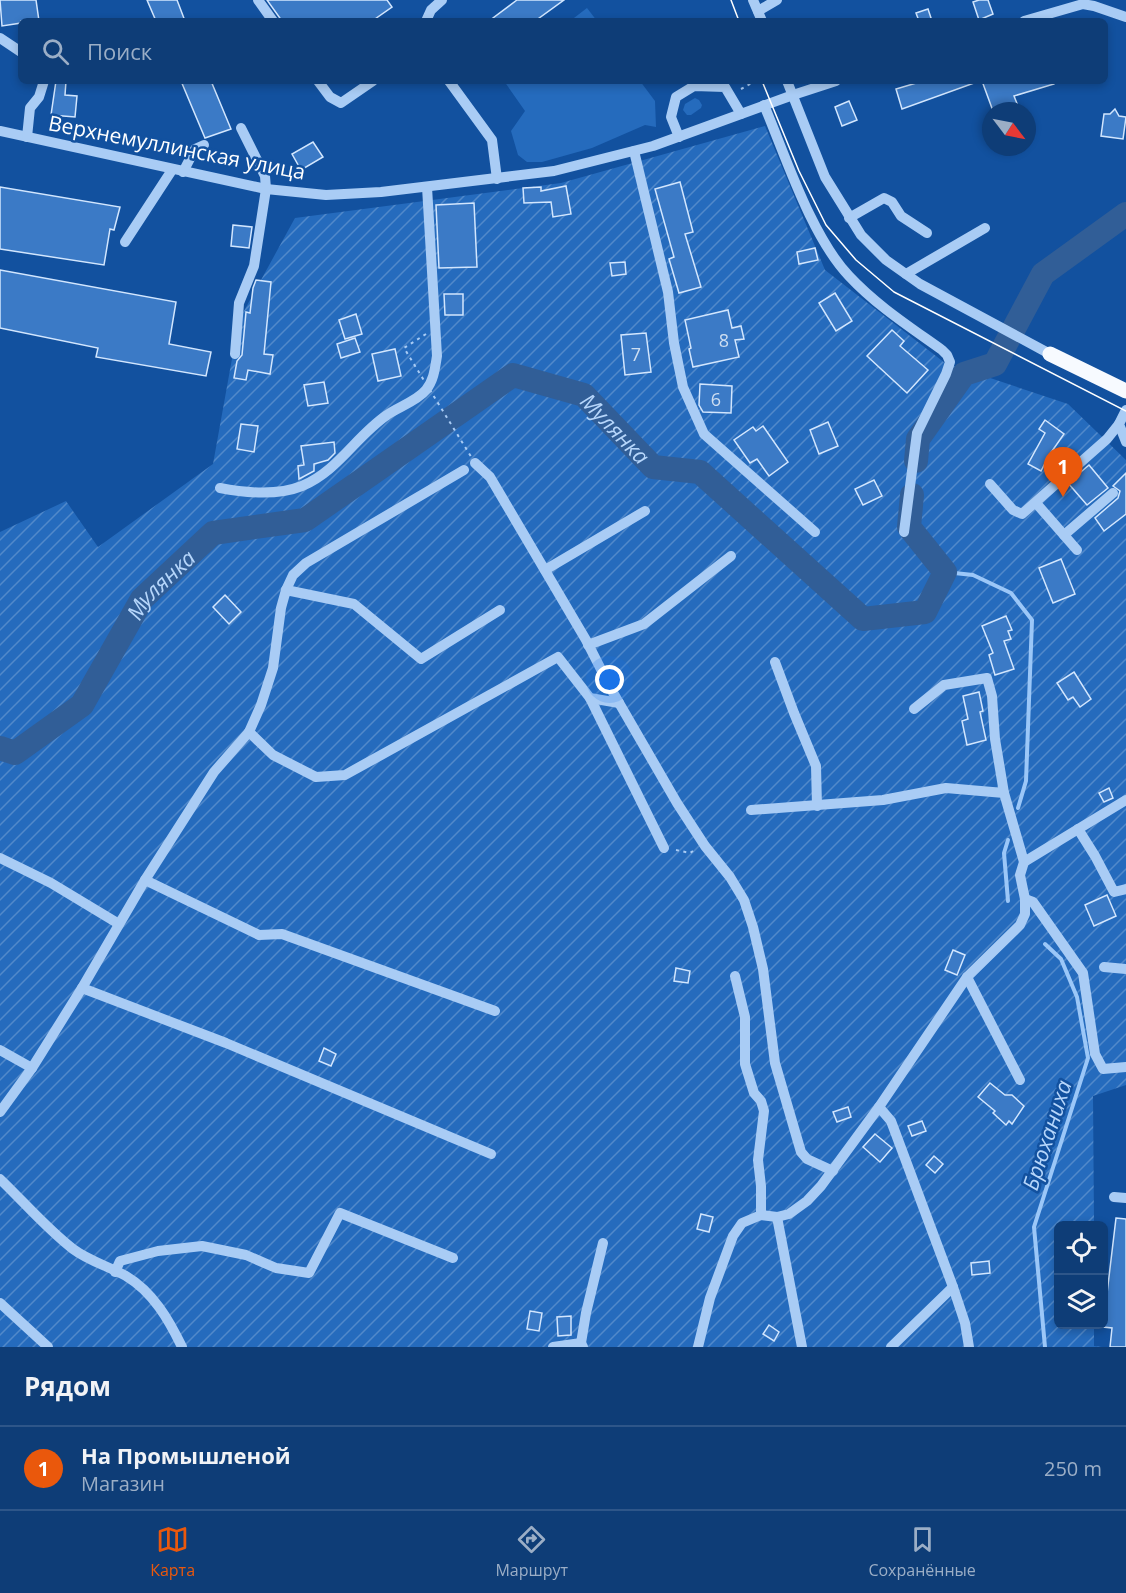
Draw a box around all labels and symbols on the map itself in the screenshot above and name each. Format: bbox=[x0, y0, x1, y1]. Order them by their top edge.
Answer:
north arrow bbox=[982, 102, 1036, 156]
street label: Верхнемуллинская улица bbox=[46, 108, 308, 186]
house number: 8 bbox=[719, 328, 729, 352]
house number: 7 bbox=[631, 342, 641, 366]
water label: Мулянка bbox=[574, 386, 657, 470]
house number: 6 bbox=[711, 387, 721, 411]
pin: 1 bbox=[1044, 448, 1082, 497]
water label: Мулянка bbox=[119, 542, 201, 625]
your location bbox=[595, 665, 624, 694]
water label: Брюханиха bbox=[1014, 1076, 1078, 1194]

